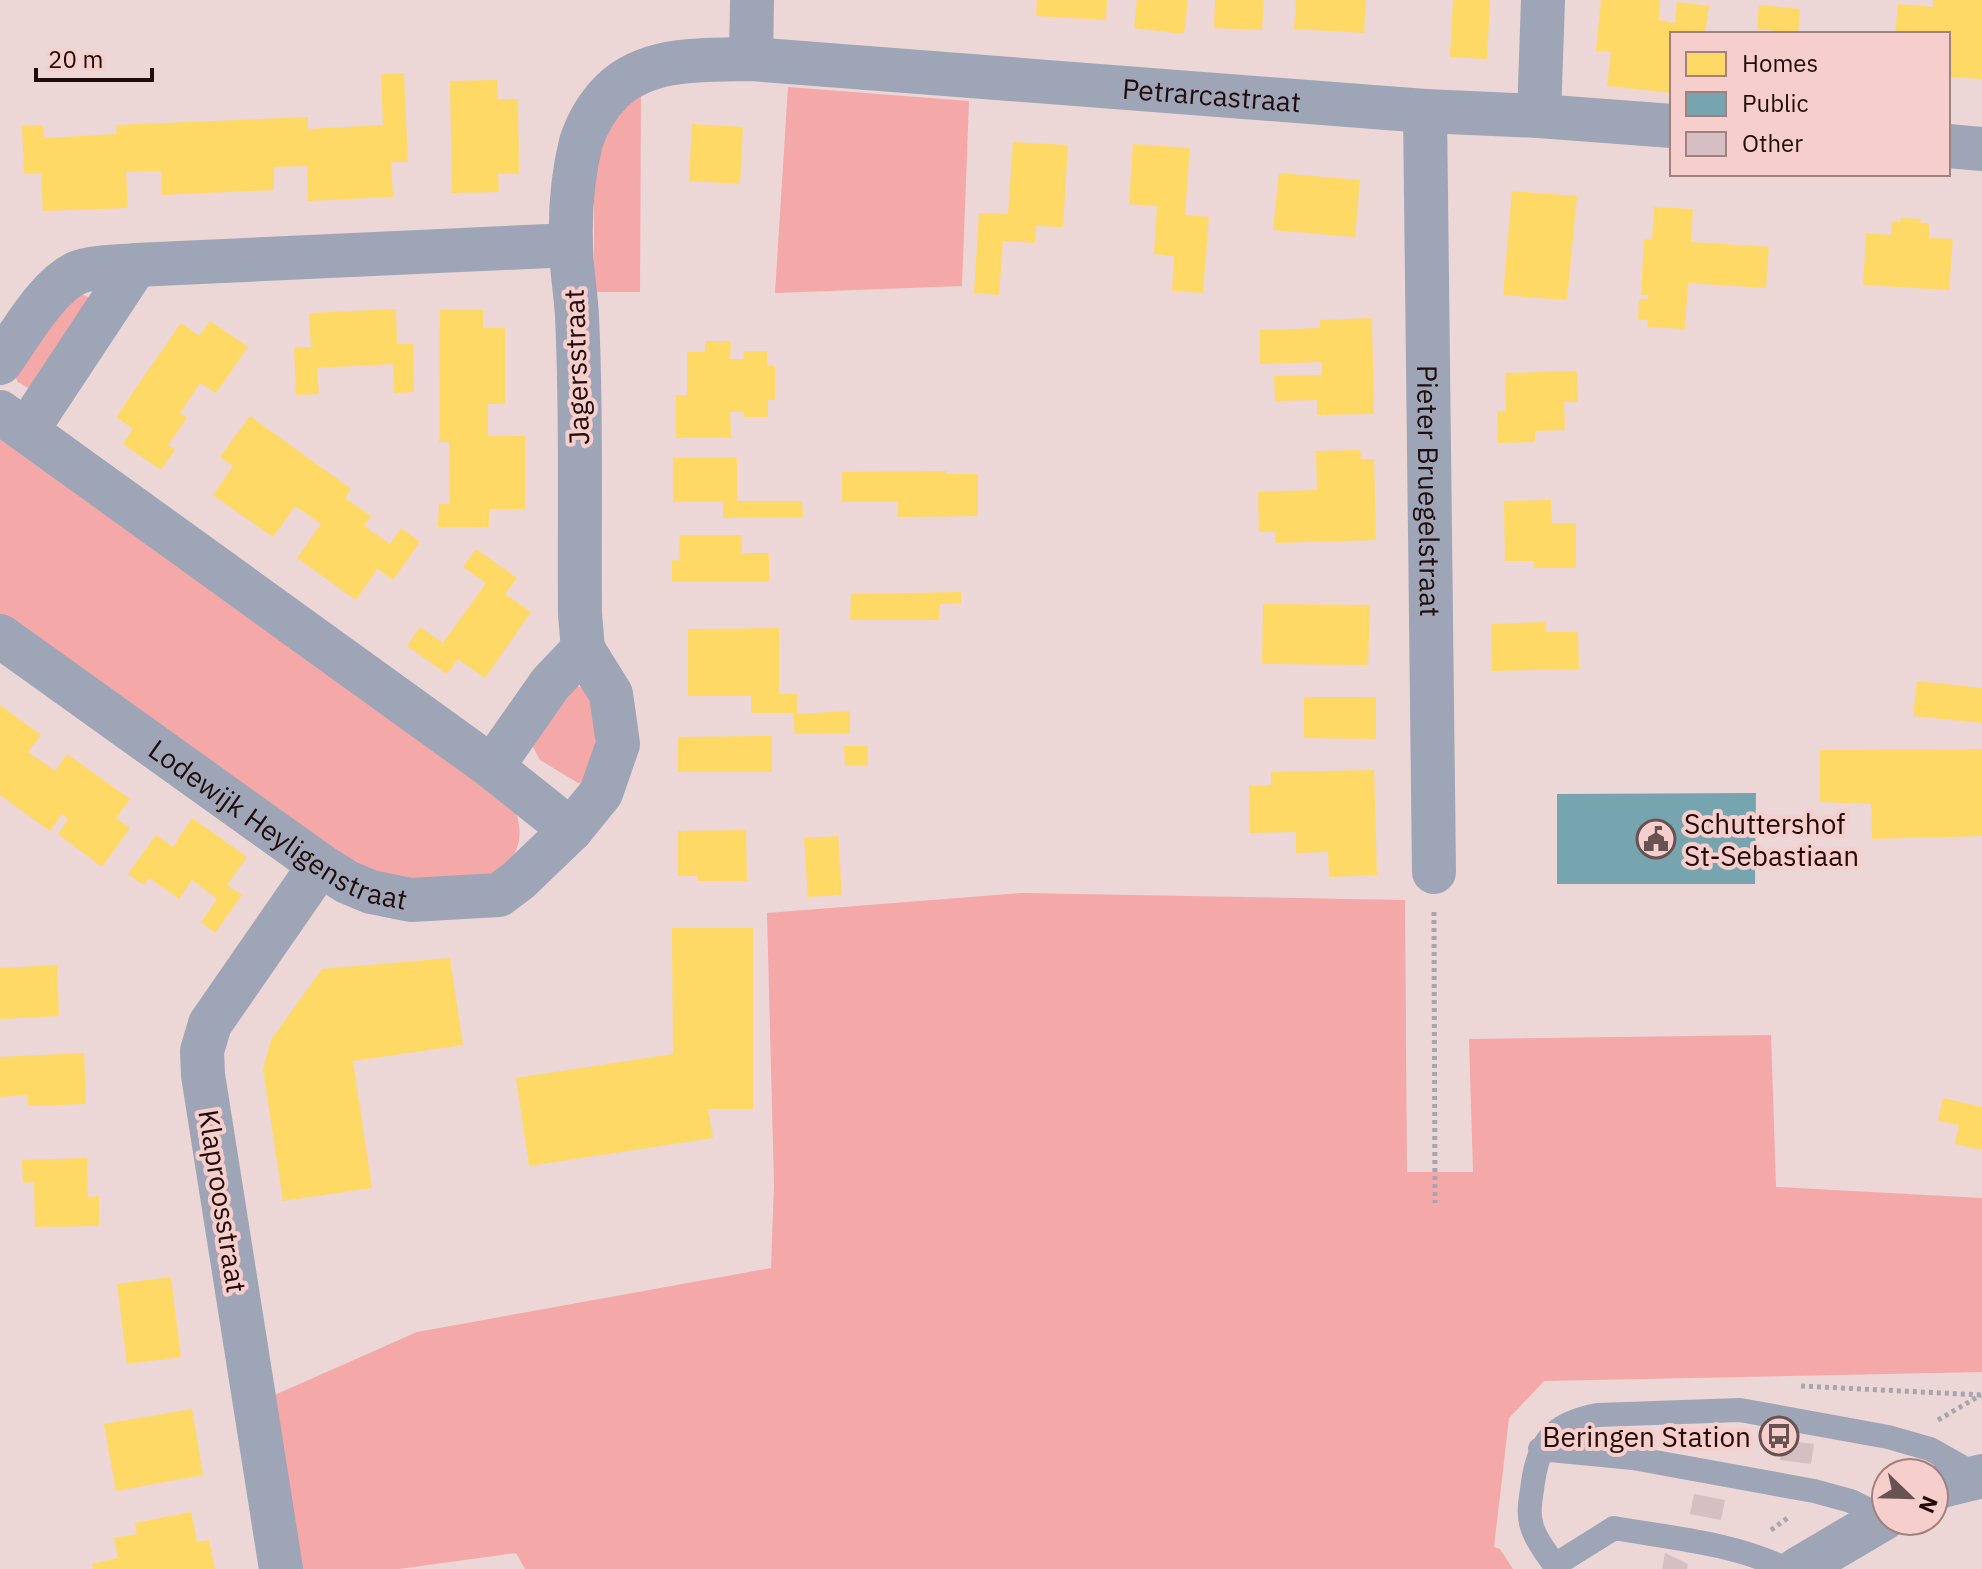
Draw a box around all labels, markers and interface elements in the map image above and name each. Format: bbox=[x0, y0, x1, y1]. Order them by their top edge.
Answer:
scale bar bbox=[36, 32, 152, 82]
legend bbox=[1670, 32, 1950, 176]
text: 20 m bbox=[48, 43, 103, 75]
text: Homes bbox=[1742, 47, 1818, 79]
street label: Petrarcastraat bbox=[1121, 69, 1302, 120]
text: Public bbox=[1742, 87, 1809, 119]
text: Other bbox=[1742, 127, 1803, 159]
street label: Jagersstraat bbox=[555, 288, 597, 446]
street label: Pieter Bruegelstraat bbox=[1410, 365, 1449, 617]
street label: Lodewijk Heyligenstraat bbox=[142, 730, 411, 917]
place label: Schuttershof St-Sebastiaan bbox=[1684, 805, 1859, 874]
public building icon: Schuttershof St-Sebastiaan bbox=[1635, 818, 1677, 860]
street label: Klaproosstraat bbox=[190, 1107, 256, 1295]
bus stop icon: Beringen Station bbox=[1758, 1415, 1800, 1457]
place label: Beringen Station bbox=[1542, 1418, 1751, 1455]
north arrow bbox=[1870, 1457, 1950, 1537]
text: N bbox=[1912, 1492, 1945, 1518]

